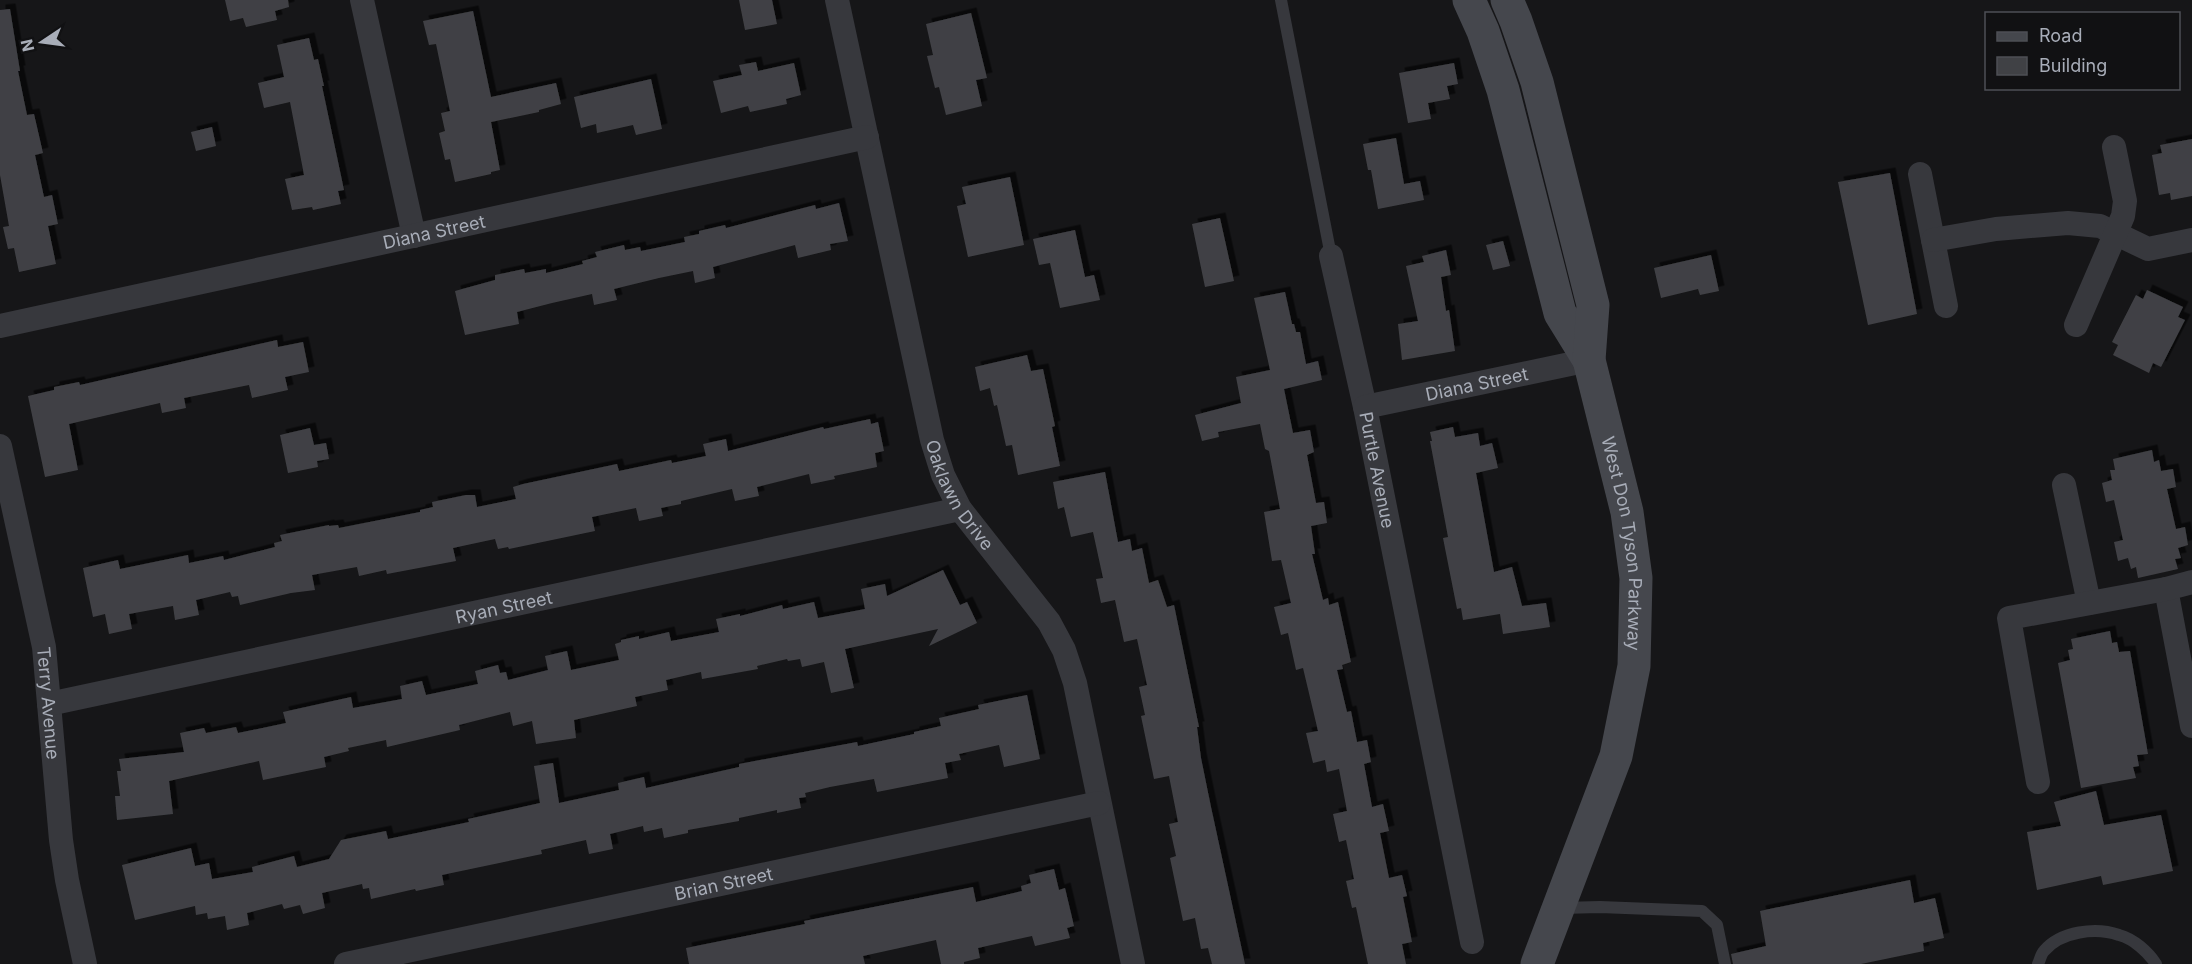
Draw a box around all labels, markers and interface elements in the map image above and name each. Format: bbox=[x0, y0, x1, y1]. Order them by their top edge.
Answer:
north arrow bbox=[12, 12, 72, 72]
legend bbox=[1985, 12, 2180, 90]
text: Road bbox=[2039, 25, 2082, 46]
text: N bbox=[16, 37, 39, 54]
text: Building bbox=[2039, 55, 2107, 76]
street label: Diana Street bbox=[381, 210, 487, 253]
street label: Diana Street bbox=[1423, 363, 1530, 405]
street label: Purtle Avenue bbox=[1356, 410, 1399, 530]
street label: West Don Tyson Parkway bbox=[1598, 434, 1647, 651]
street label: Oaklawn Drive bbox=[922, 437, 998, 554]
street label: Ryan Street bbox=[453, 586, 554, 627]
street label: Terry Avenue bbox=[34, 646, 64, 760]
street label: Brian Street bbox=[672, 863, 775, 904]

